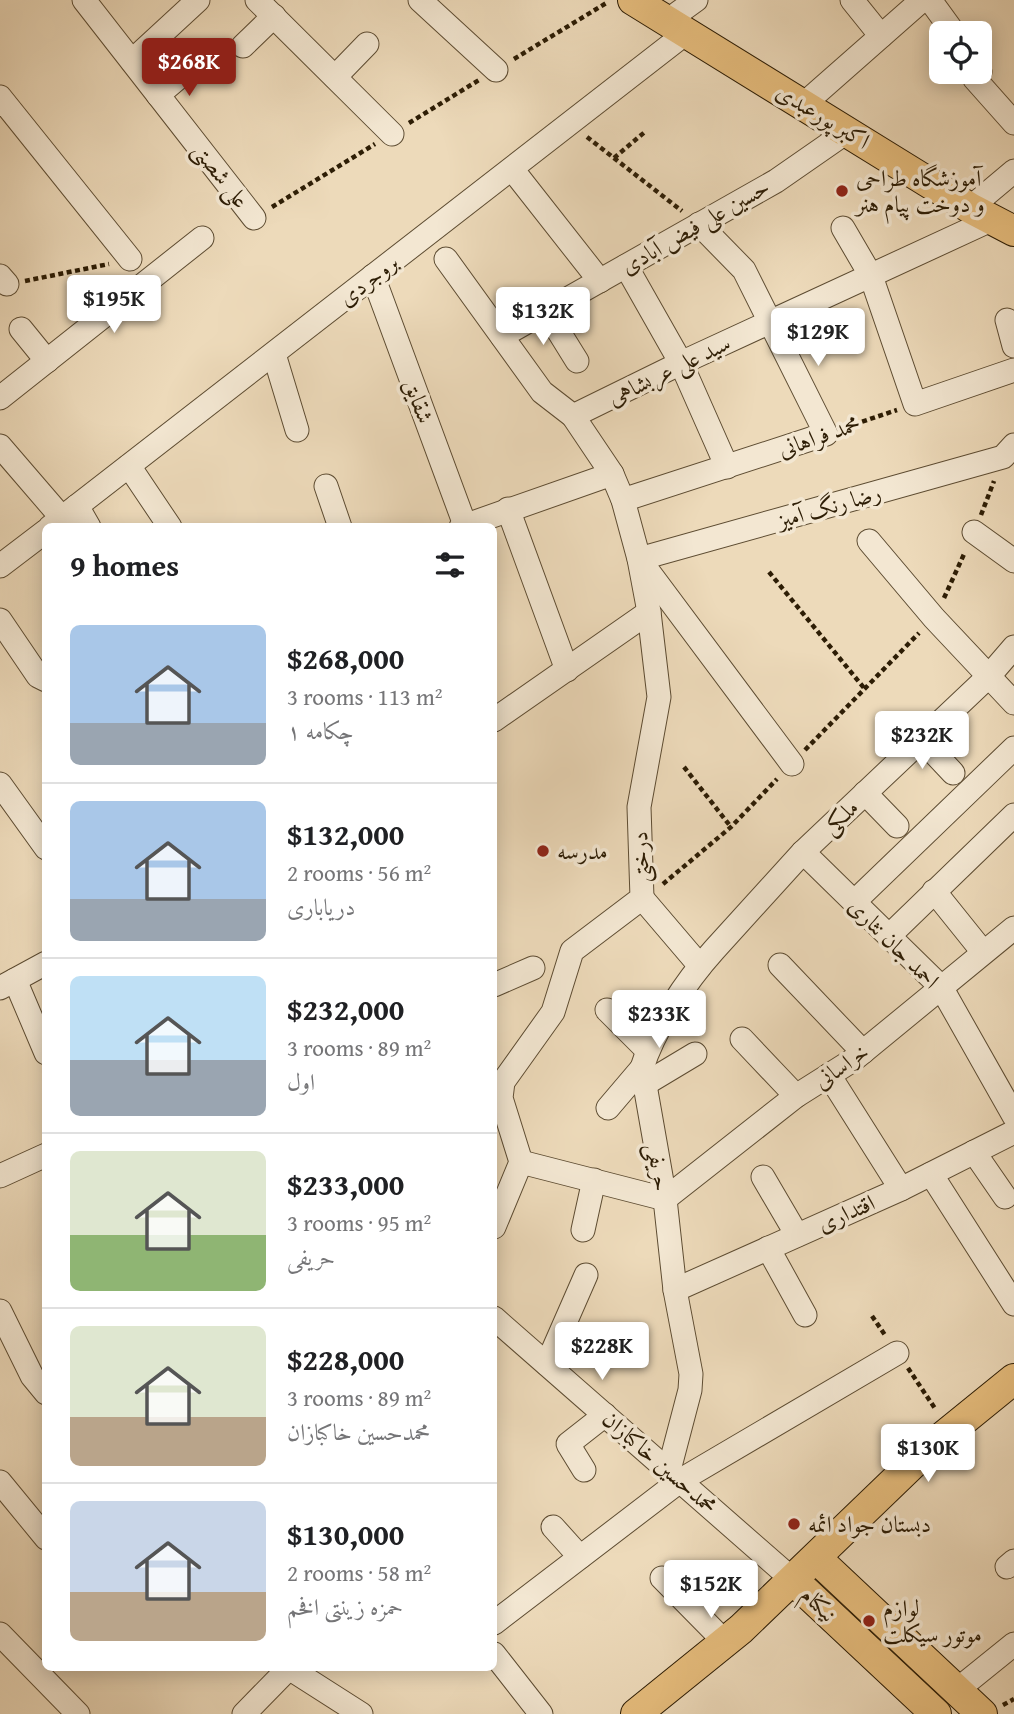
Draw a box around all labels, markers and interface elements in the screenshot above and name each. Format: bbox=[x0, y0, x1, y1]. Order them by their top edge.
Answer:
map controls bbox=[929, 21, 992, 84]
button: locate bbox=[929, 21, 992, 84]
pin: $268K bbox=[140, 38, 238, 98]
text: $268K bbox=[158, 44, 220, 77]
street label: اکبر پورعبدی bbox=[770, 75, 876, 157]
street label: علی شصتی bbox=[184, 135, 258, 216]
place label: آموزشگاه طراحی و دوخت پیام هنر bbox=[854, 161, 985, 224]
street label: حسین علی فیض آبادی bbox=[614, 169, 776, 283]
marker: آموزشگاه طراحی و دوخت پیام هنر bbox=[834, 183, 850, 199]
street label: بروجردی bbox=[331, 246, 405, 314]
pin: $195K bbox=[65, 276, 163, 335]
text: $195K bbox=[83, 281, 145, 314]
pin: $132K bbox=[494, 288, 592, 347]
text: $132K bbox=[512, 293, 574, 326]
pin: $129K bbox=[769, 308, 867, 368]
text: $129K bbox=[787, 314, 849, 347]
street label: سید علی عربشاهی bbox=[602, 326, 737, 415]
street label: شقایق bbox=[396, 374, 443, 428]
street label: محمد فراهانی bbox=[773, 406, 865, 465]
street label: رضا رنگ آمیز bbox=[771, 475, 885, 537]
text: 9 homes bbox=[70, 543, 179, 587]
icon: filters bbox=[431, 546, 469, 584]
text: $268,000 bbox=[287, 636, 404, 680]
icon: home bbox=[126, 653, 210, 737]
text: 3 rooms · 113 m² bbox=[287, 680, 442, 713]
pin: $232K bbox=[873, 712, 971, 771]
text: چکامه ۱ bbox=[287, 714, 354, 747]
text: $232K bbox=[891, 717, 953, 750]
street label: ملکی bbox=[814, 791, 865, 842]
text: $132,000 bbox=[287, 812, 404, 856]
icon: home bbox=[126, 829, 210, 913]
street label: درختی bbox=[622, 831, 657, 883]
place label: مدرسه bbox=[557, 834, 608, 867]
marker: مدرسه bbox=[535, 843, 551, 859]
text: 2 rooms · 56 m² bbox=[287, 856, 431, 889]
text: دریاباری bbox=[287, 890, 355, 923]
street label: احمد جان نثاری bbox=[841, 890, 947, 996]
text: $232,000 bbox=[287, 987, 404, 1031]
pin: $233K bbox=[610, 990, 708, 1050]
text: $233K bbox=[628, 996, 690, 1029]
icon: home bbox=[126, 1004, 210, 1088]
text: 3 rooms · 89 m² bbox=[287, 1031, 431, 1064]
street label: خراسانی bbox=[807, 1035, 875, 1096]
text: اول bbox=[287, 1065, 315, 1098]
street label: حریفی bbox=[638, 1140, 680, 1194]
text: $233,000 bbox=[287, 1162, 404, 1206]
icon: home bbox=[126, 1179, 210, 1263]
street label: اقتداری bbox=[812, 1185, 880, 1240]
text: 3 rooms · 95 m² bbox=[287, 1206, 431, 1239]
text: حریفی bbox=[287, 1240, 335, 1273]
pin: $228K bbox=[553, 1322, 651, 1382]
text: $228K bbox=[571, 1328, 633, 1361]
text: $228,000 bbox=[287, 1337, 404, 1381]
icon: home bbox=[126, 1354, 210, 1438]
text: 3 rooms · 89 m² bbox=[287, 1381, 431, 1414]
street label: محمدحسین خاکبازان bbox=[595, 1402, 725, 1521]
text: محمدحسین خاکبازان bbox=[287, 1415, 430, 1448]
pin: $130K bbox=[879, 1424, 977, 1484]
text: $130K bbox=[897, 1430, 959, 1463]
place label: دبستان جواد ائمه bbox=[808, 1507, 931, 1540]
text: $130,000 bbox=[287, 1512, 404, 1556]
marker: دبستان جواد ائمه bbox=[786, 1516, 802, 1532]
icon: home bbox=[126, 1529, 210, 1613]
text: 2 rooms · 58 m² bbox=[287, 1556, 431, 1589]
pin: $152K bbox=[662, 1560, 760, 1620]
text: $152K bbox=[680, 1566, 742, 1599]
street label: نیکنام bbox=[791, 1578, 845, 1632]
text: حمزه زینتی افخم bbox=[287, 1590, 403, 1623]
place label: لوازم موتور سیکلت bbox=[883, 1591, 982, 1650]
marker: لوازم موتور سیکلت bbox=[861, 1613, 877, 1629]

